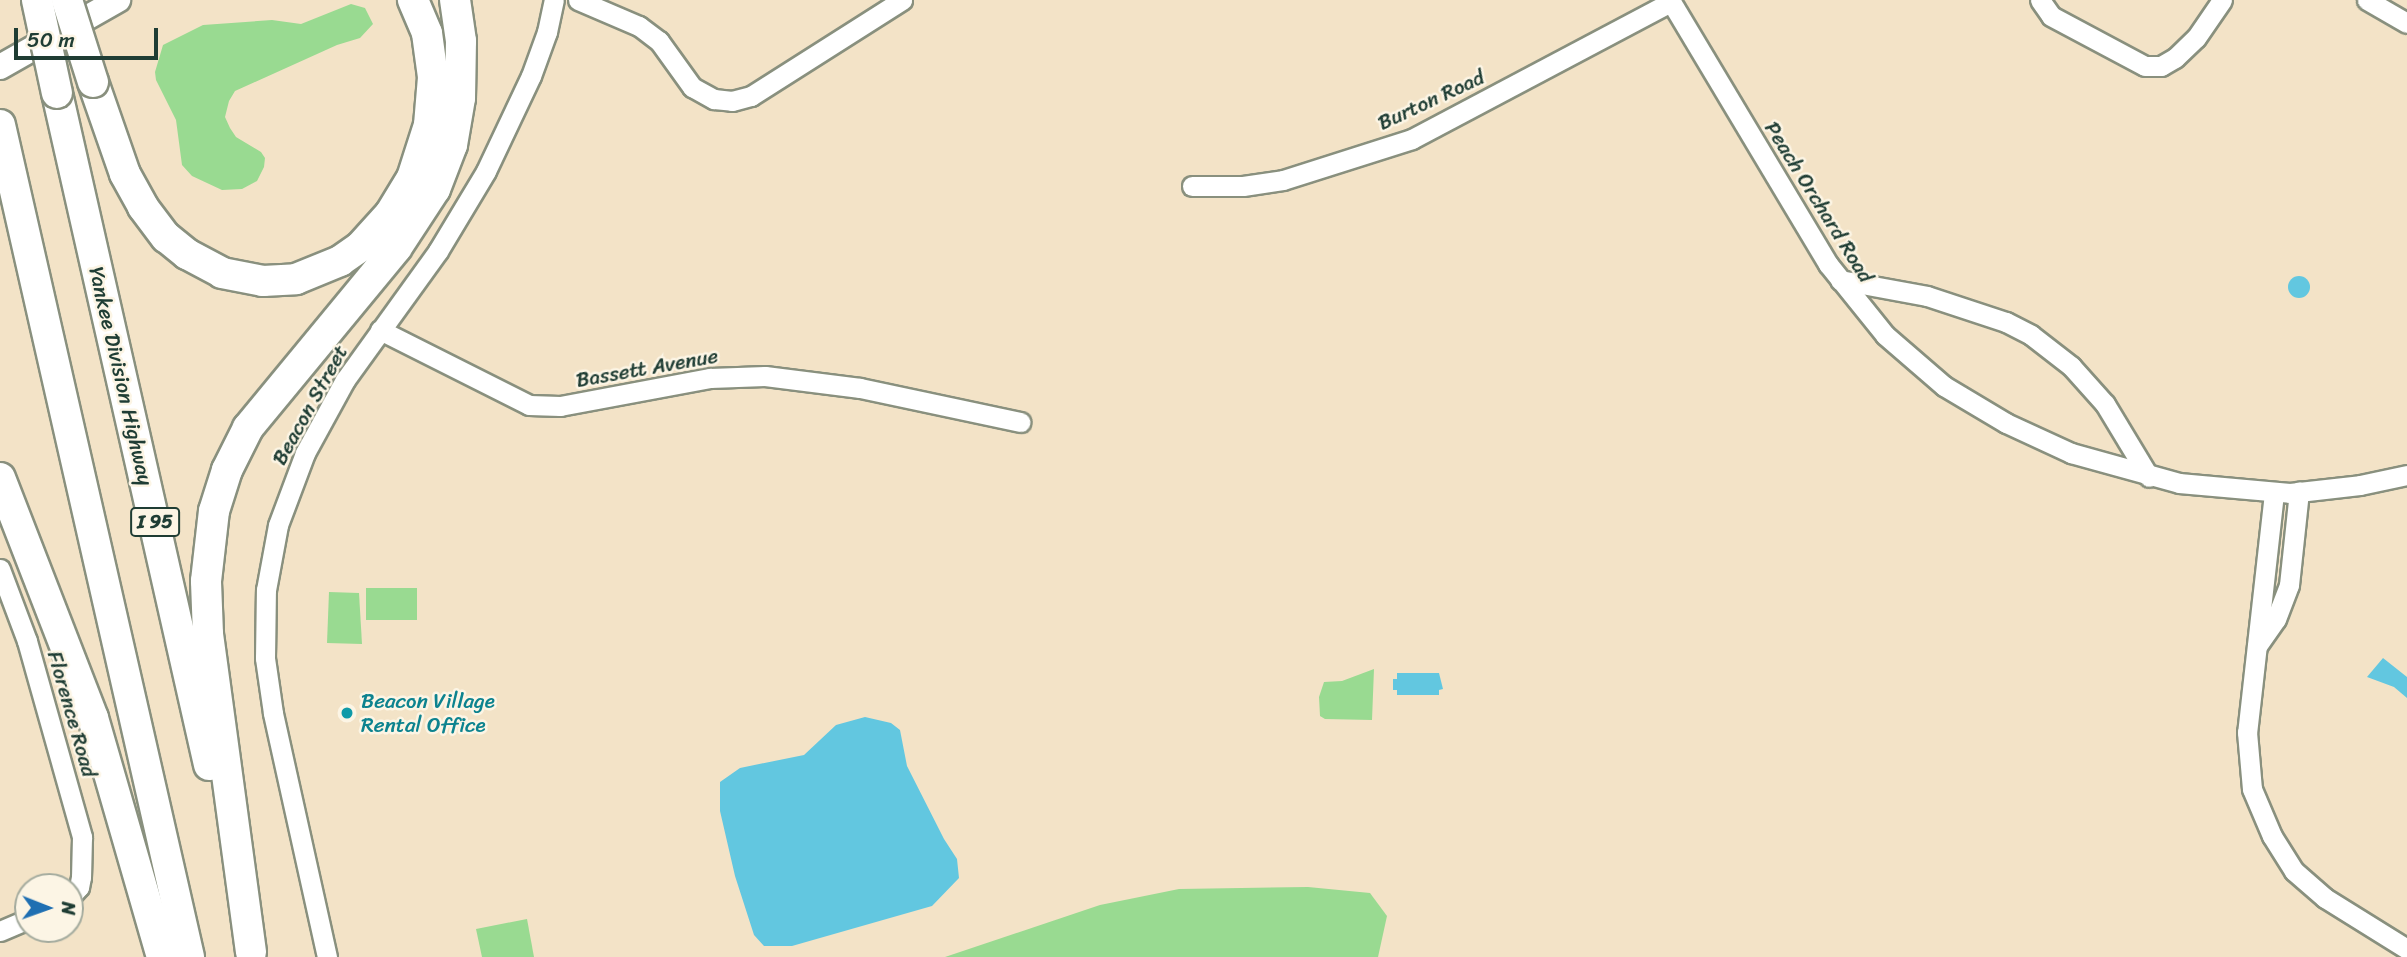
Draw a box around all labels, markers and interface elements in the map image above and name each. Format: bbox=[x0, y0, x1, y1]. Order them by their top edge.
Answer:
scale bar bbox=[18, 14, 161, 58]
text: 50 m bbox=[27, 21, 75, 59]
street label: Burton Road bbox=[1374, 64, 1488, 136]
street label: Peach Orchard Road bbox=[1759, 117, 1879, 287]
street label: Yankee Division Highway bbox=[84, 264, 158, 488]
street label: Beacon Street bbox=[267, 341, 353, 469]
street label: Bassett Avenue bbox=[574, 343, 720, 393]
road number: I 95 bbox=[129, 506, 181, 538]
street label: Florence Road bbox=[42, 648, 102, 780]
place label: Beacon Village Rental Office bbox=[361, 688, 495, 738]
marker: Beacon Village Rental Office bbox=[339, 705, 355, 721]
north arrow bbox=[14, 873, 84, 943]
text: N bbox=[52, 901, 85, 915]

